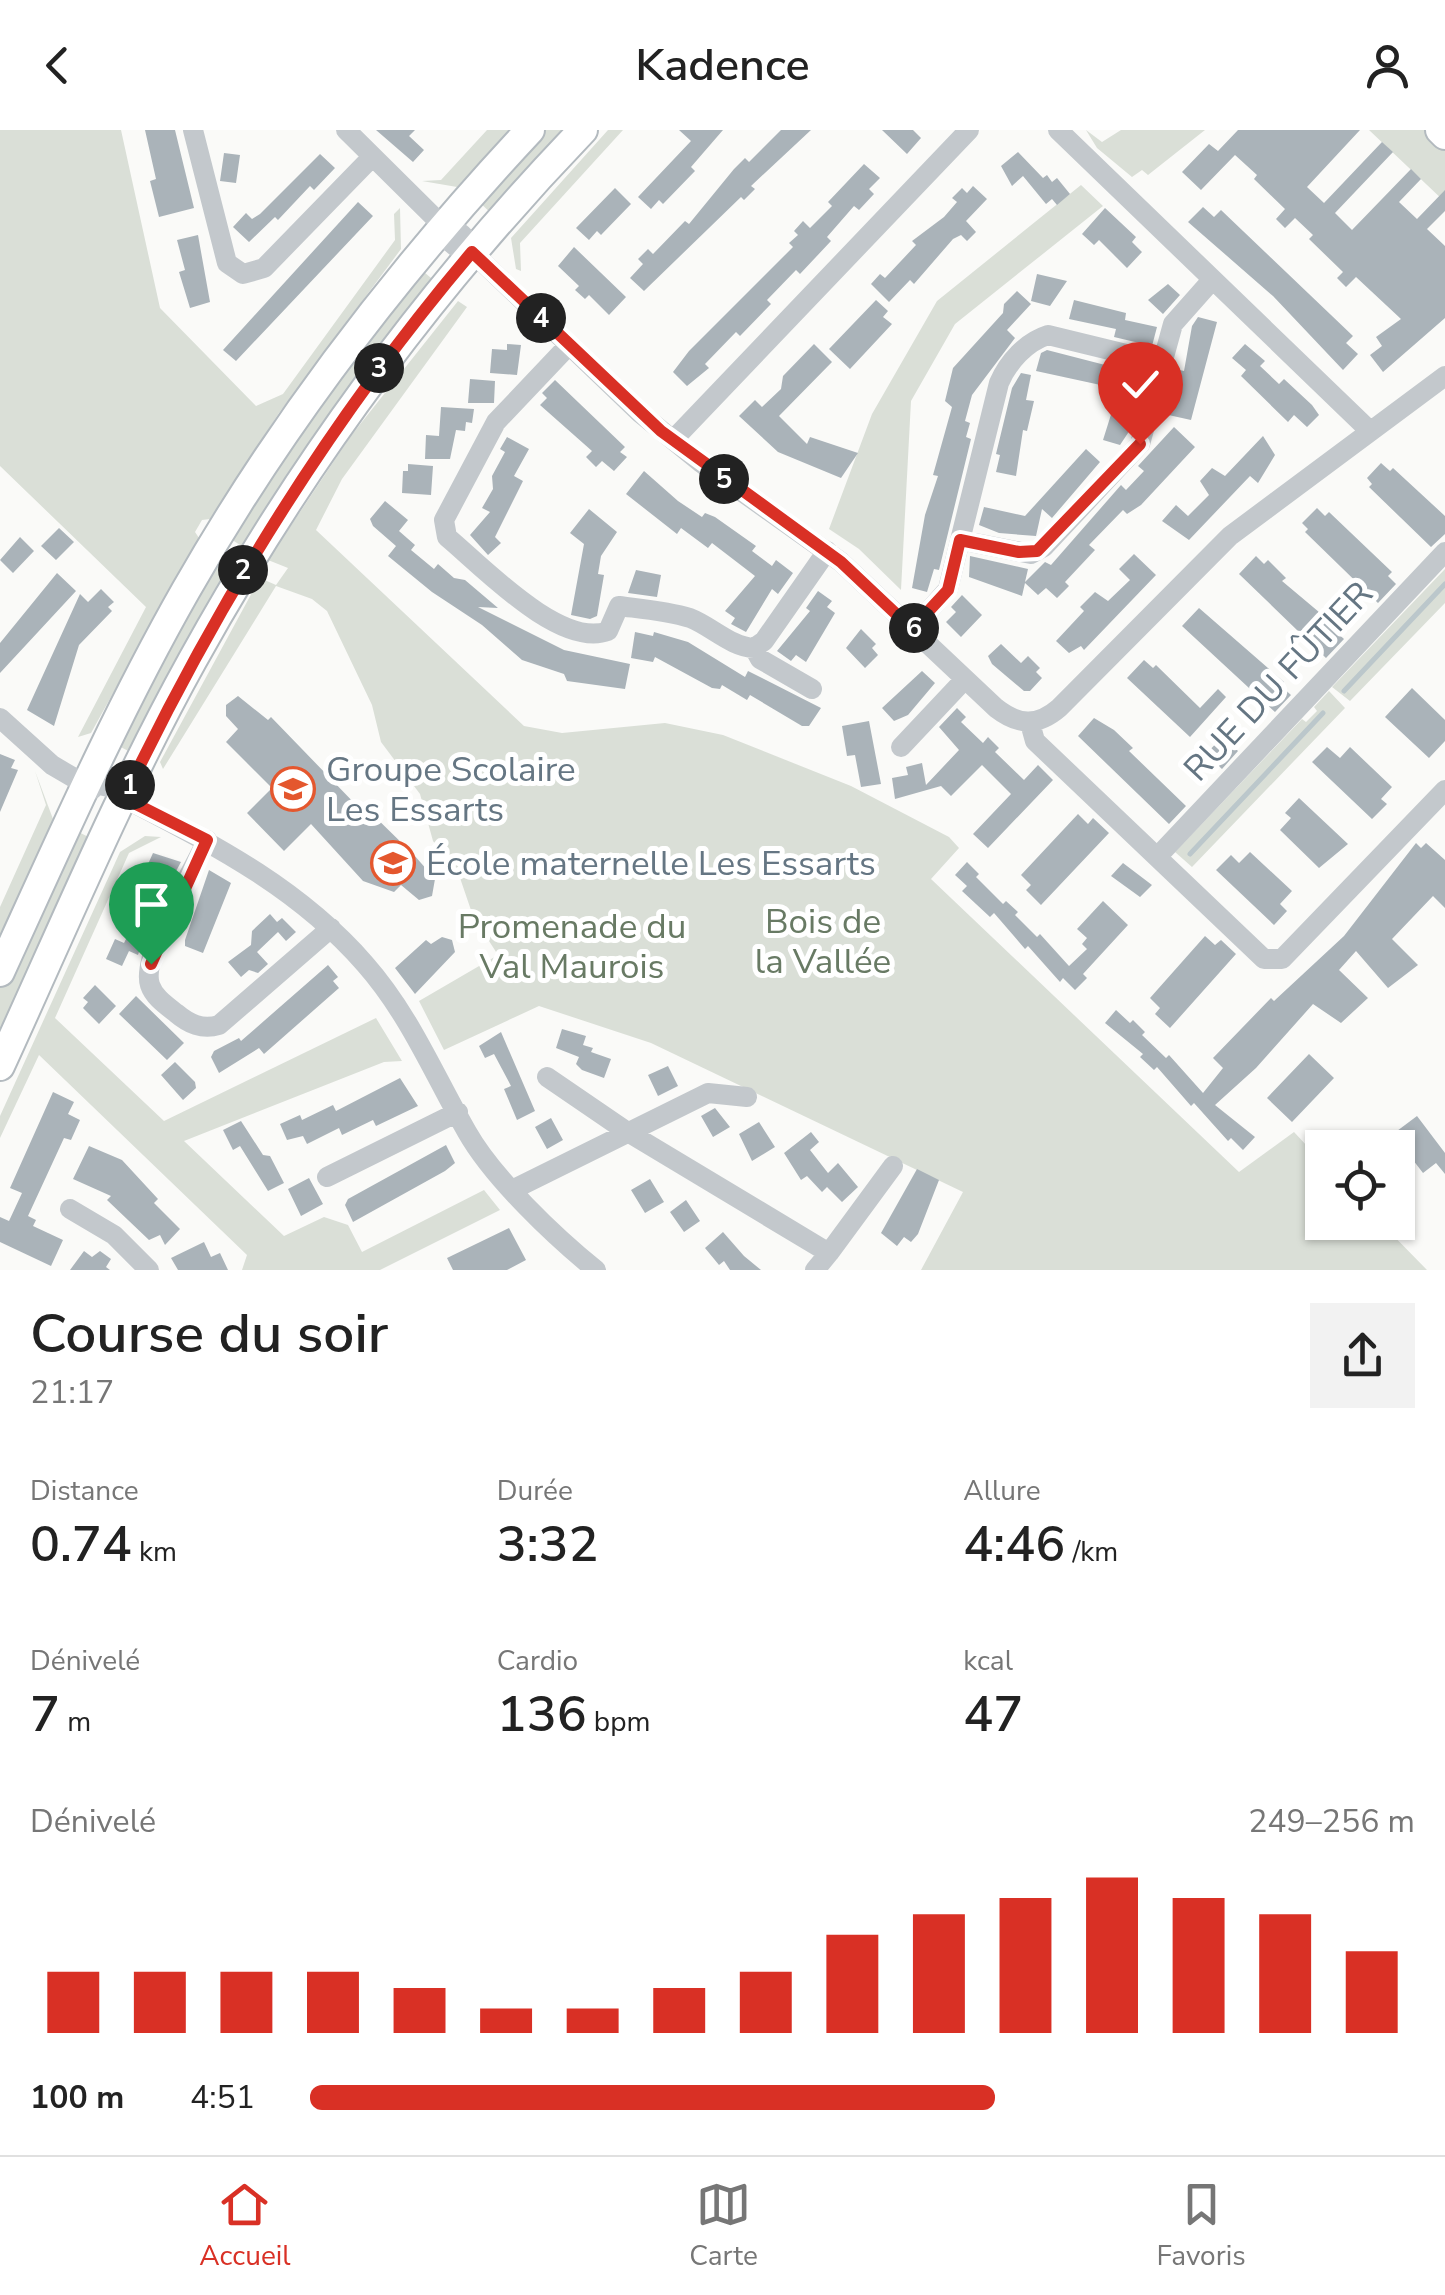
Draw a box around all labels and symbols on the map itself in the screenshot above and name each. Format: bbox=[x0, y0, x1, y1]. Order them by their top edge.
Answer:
pin: 4 bbox=[516, 293, 566, 343]
pin bbox=[1098, 342, 1183, 445]
pin: 3 bbox=[354, 343, 404, 393]
pin: 5 bbox=[699, 454, 749, 504]
pin: 2 bbox=[218, 545, 268, 595]
street label: RUE DU FÛTIER bbox=[1173, 571, 1383, 791]
pin: 6 bbox=[889, 603, 939, 653]
place label: Groupe Scolaire Les Essarts bbox=[326, 746, 576, 833]
pin: 1 bbox=[105, 760, 155, 810]
school or university icon: Groupe Scolaire Les Essarts bbox=[270, 766, 316, 812]
school or university icon: École maternelle Les Essarts bbox=[370, 840, 416, 886]
place label: École maternelle Les Essarts bbox=[426, 840, 876, 887]
pin bbox=[109, 862, 194, 965]
park label: Bois de la Vallée bbox=[755, 898, 891, 985]
park label: Promenade du Val Maurois bbox=[458, 903, 686, 990]

